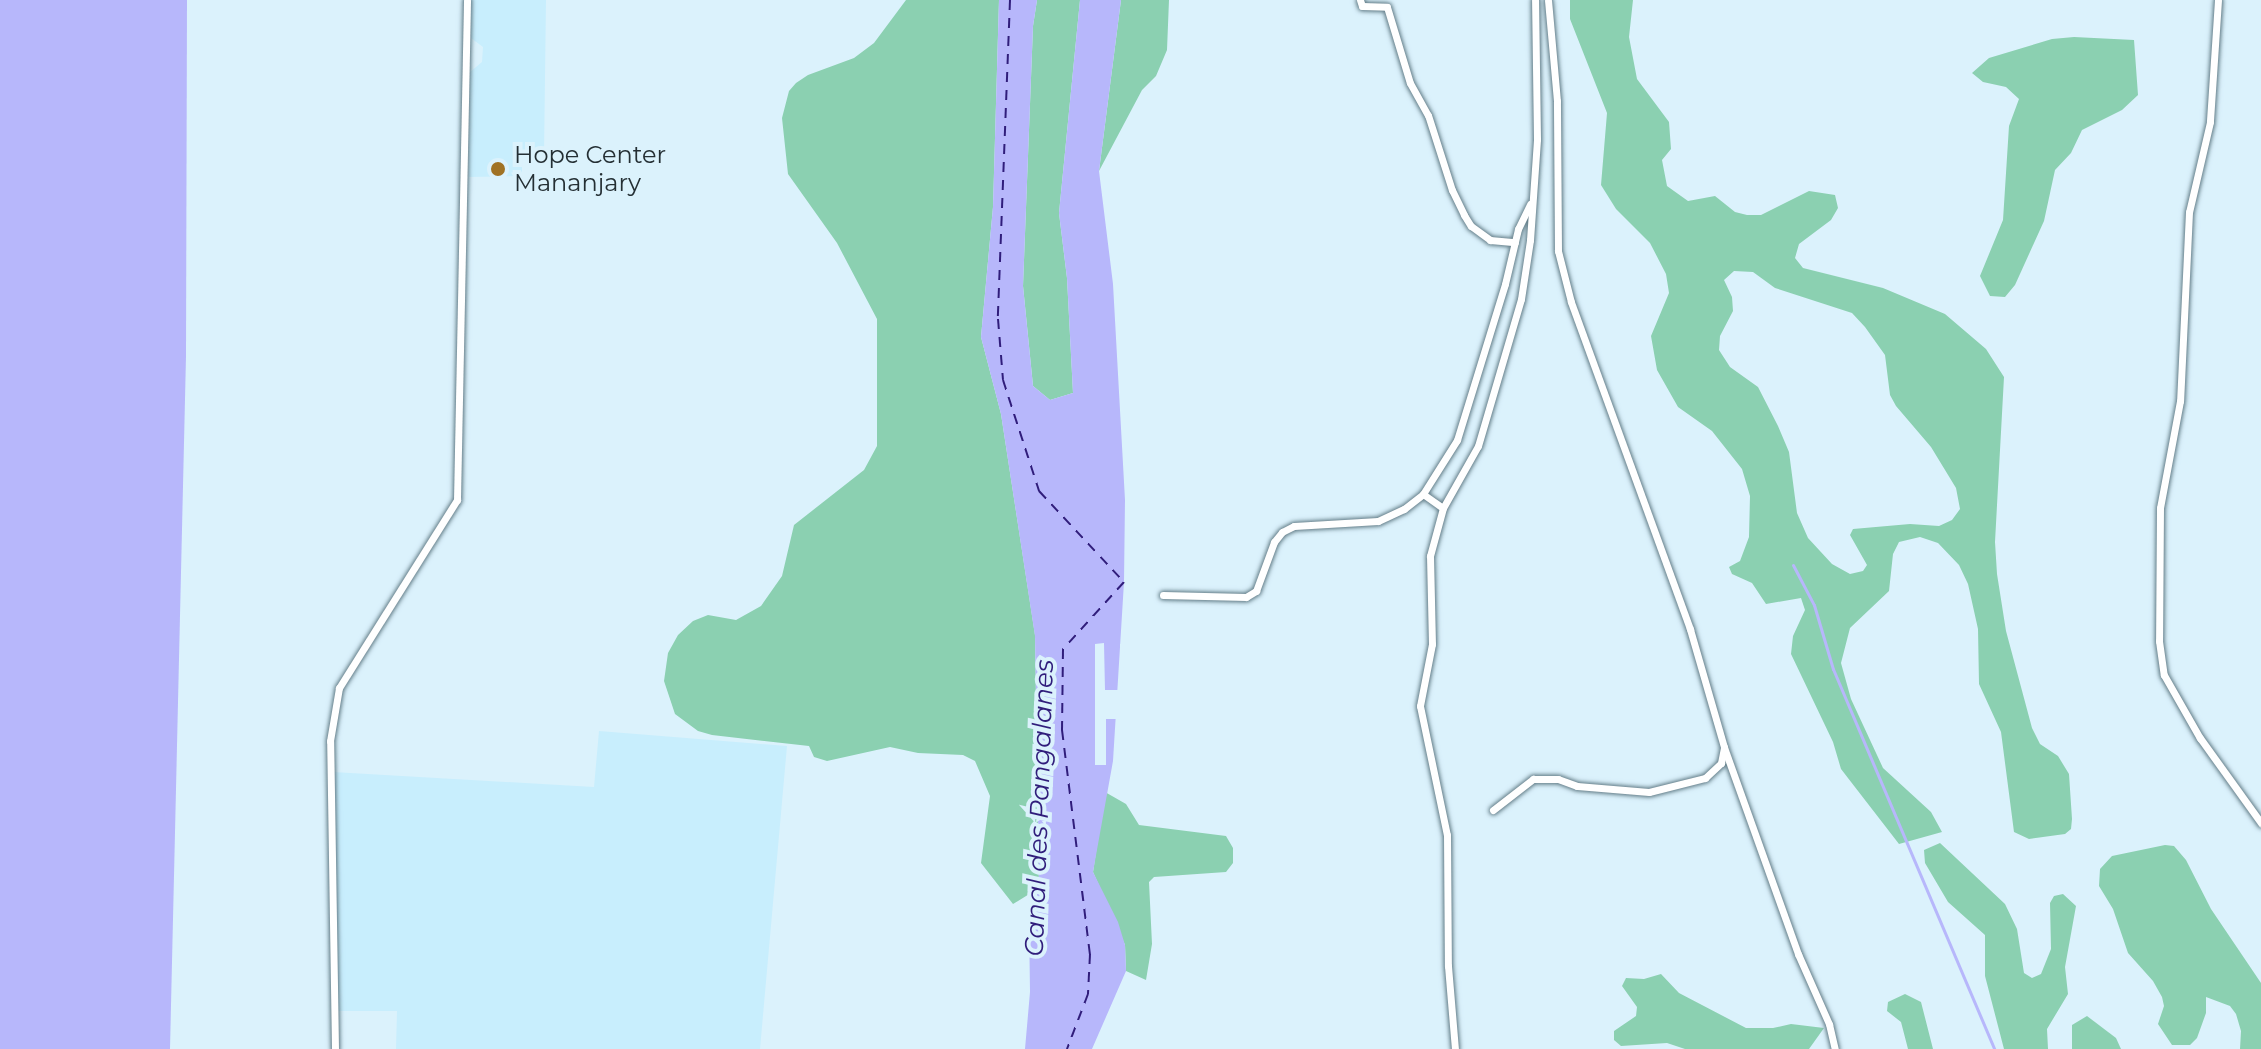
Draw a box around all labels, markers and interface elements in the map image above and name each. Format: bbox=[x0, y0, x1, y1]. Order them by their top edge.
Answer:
place label: Hope Center Mananjary bbox=[514, 141, 666, 197]
marker: Hope Center Mananjary bbox=[489, 160, 507, 178]
water label: Canal des Pangalanes bbox=[1019, 659, 1061, 957]

